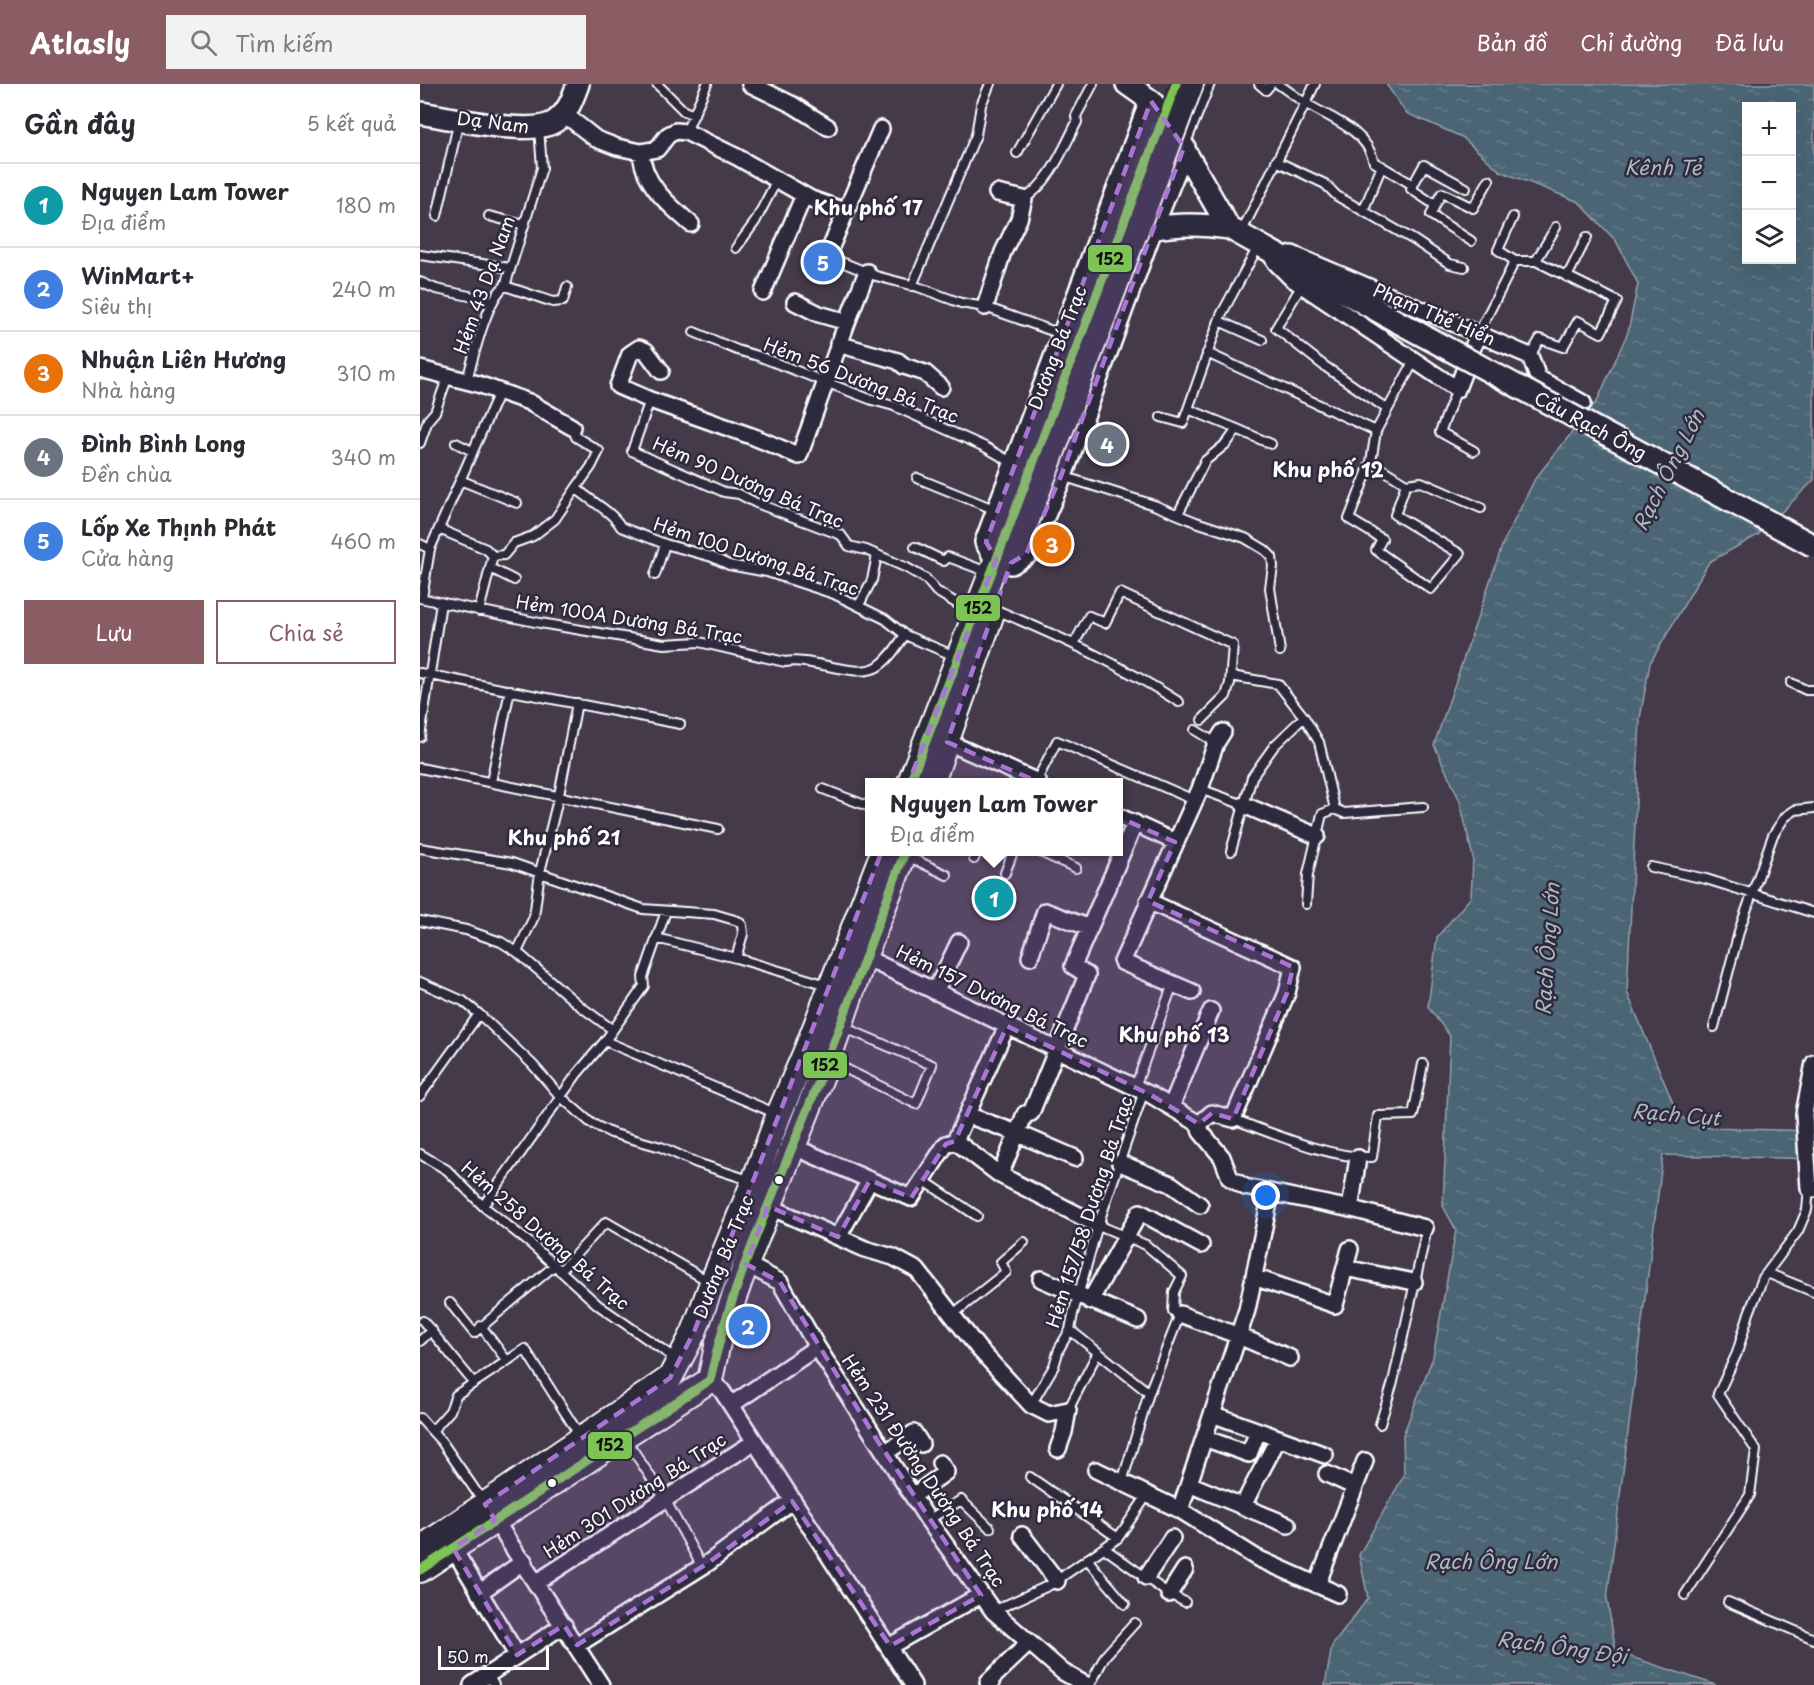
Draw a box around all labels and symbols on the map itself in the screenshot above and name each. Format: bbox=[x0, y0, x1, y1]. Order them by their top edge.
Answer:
street label: Dạ Nam bbox=[456, 104, 531, 139]
water label: Kênh Tẻ bbox=[1624, 152, 1703, 182]
district label: Khu phố 17 bbox=[813, 192, 923, 222]
street label: Hẻm 43 Dạ Nam bbox=[446, 212, 521, 357]
pin: 5 bbox=[804, 240, 842, 285]
line badge: 152 bbox=[1087, 244, 1133, 273]
text: 152 bbox=[1096, 246, 1124, 270]
street label: Phạm Thế Hiển bbox=[1369, 276, 1500, 352]
street label: Dương Bá Trạc bbox=[1021, 281, 1093, 413]
street label: Hẻm 56 Dương Bá Trạc bbox=[760, 330, 963, 429]
street label: Cầu Rạch Ông bbox=[1530, 384, 1652, 466]
water label: Rạch Ông Lớn bbox=[1625, 403, 1712, 535]
pin: 4 bbox=[1088, 422, 1126, 466]
street label: Hẻm 90 Dương Bá Trạc bbox=[649, 429, 848, 534]
district label: Khu phố 12 bbox=[1272, 454, 1384, 484]
street label: Hẻm 100 Dương Bá Trạc bbox=[650, 510, 862, 602]
pin: 3 bbox=[1032, 522, 1072, 566]
street label: Hẻm 100A Dương Bá Trạc bbox=[514, 587, 744, 650]
line badge: 152 bbox=[955, 594, 1001, 622]
text: 152 bbox=[964, 595, 992, 619]
district label: Khu phố 21 bbox=[508, 822, 621, 852]
pin: 1 bbox=[974, 876, 1014, 920]
water label: Rạch Ông Lớn bbox=[1527, 881, 1567, 1016]
street label: Hẻm 157 Dương Bá Trạc bbox=[892, 937, 1093, 1054]
district label: Khu phố 13 bbox=[1118, 1019, 1230, 1049]
line badge: 152 bbox=[802, 1051, 848, 1079]
text: 152 bbox=[811, 1052, 839, 1076]
street label: Hẻm 157/58 Dương Bá Trạc bbox=[1038, 1092, 1139, 1331]
water label: Rạch Cụt bbox=[1631, 1095, 1724, 1133]
street label: Hẻm 258 Dương Bá Trạc bbox=[456, 1154, 636, 1316]
unlabelled marker bbox=[773, 1174, 785, 1186]
your location bbox=[1251, 1181, 1280, 1210]
street label: Dương Bá Trạc bbox=[686, 1191, 760, 1322]
pin: 2 bbox=[728, 1304, 768, 1348]
street label: Hẻm 231 Đường Dương Bá Trạc bbox=[836, 1348, 1012, 1592]
street label: Hẻm 301 Dương Bá Trạc bbox=[538, 1425, 731, 1564]
line badge: 152 bbox=[587, 1431, 633, 1460]
text: 152 bbox=[596, 1432, 624, 1456]
unlabelled marker bbox=[546, 1477, 558, 1489]
district label: Khu phố 14 bbox=[991, 1494, 1103, 1524]
water label: Rạch Ông Lớn bbox=[1425, 1546, 1558, 1576]
water label: Rạch Ông Đội bbox=[1495, 1623, 1632, 1671]
scale bar bbox=[438, 1643, 549, 1670]

